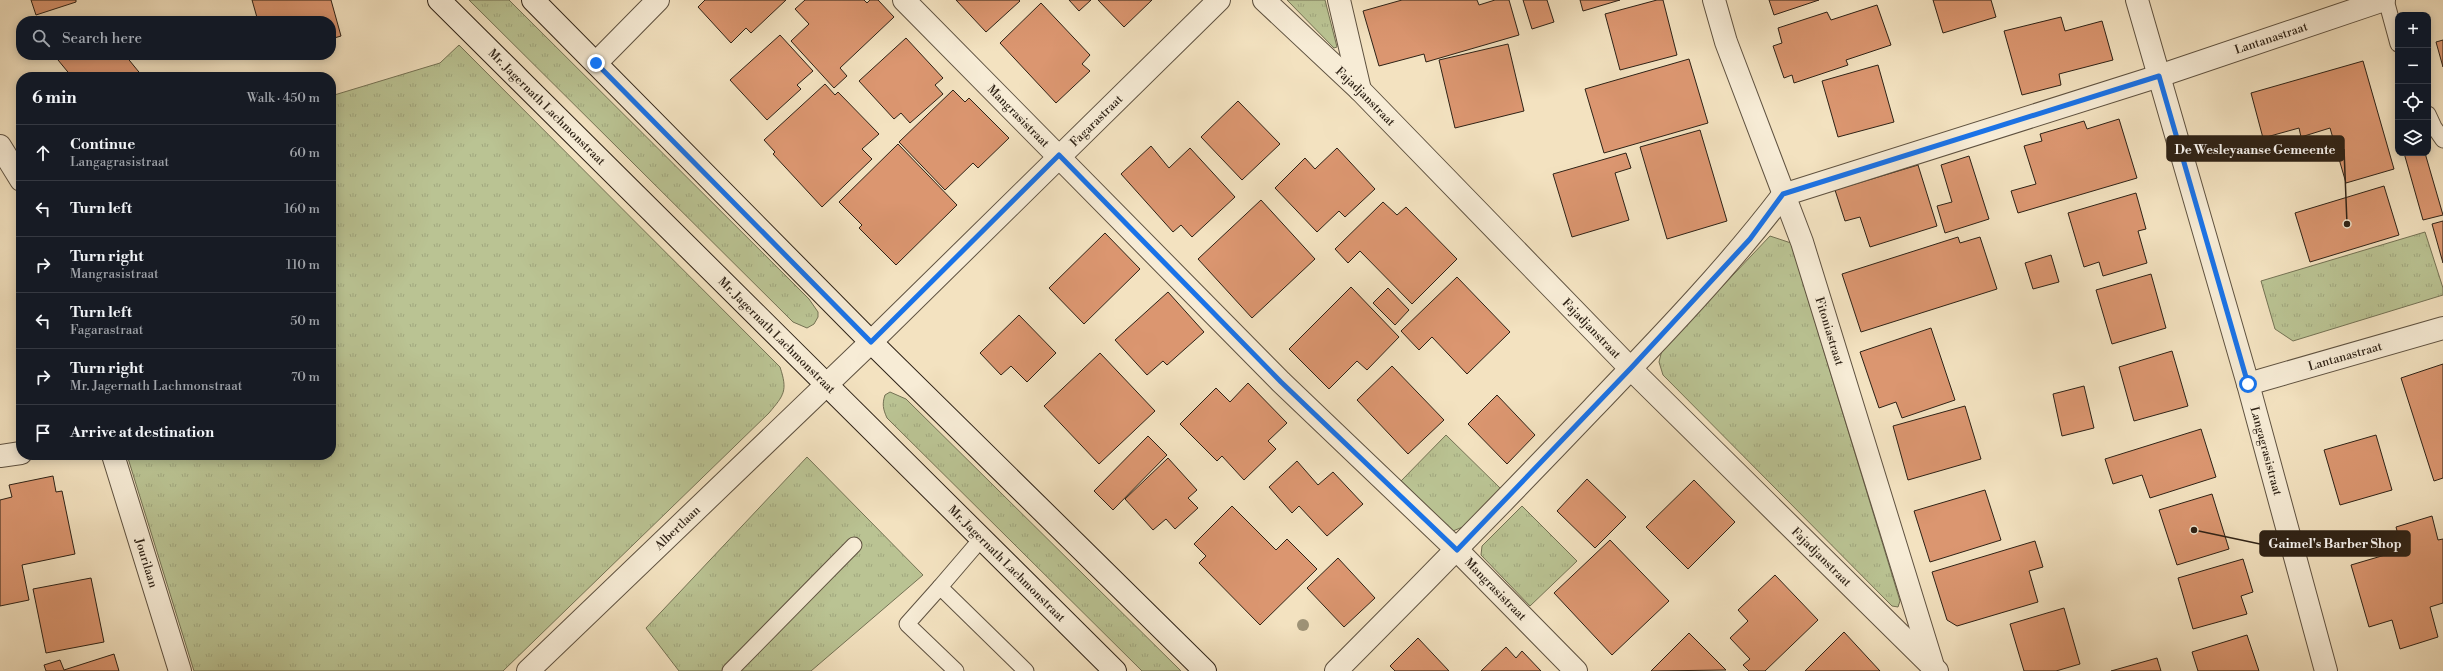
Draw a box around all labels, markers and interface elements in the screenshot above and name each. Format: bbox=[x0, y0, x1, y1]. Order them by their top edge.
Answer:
map controls bbox=[2395, 12, 2431, 156]
button: + bbox=[2395, 12, 2431, 48]
search box bbox=[16, 16, 336, 60]
street label: Lantanastraat bbox=[2233, 19, 2310, 58]
icon: search bbox=[30, 27, 52, 49]
text: Search here bbox=[62, 29, 142, 48]
street label: Mr. Jagernath Lachmonstraat bbox=[485, 46, 609, 169]
button: − bbox=[2395, 48, 2431, 84]
route end bbox=[587, 54, 605, 72]
street label: Fajadjanstraat bbox=[1332, 64, 1399, 130]
street label: Mangrasistraat bbox=[984, 82, 1053, 151]
button: locate bbox=[2395, 84, 2431, 120]
text: 6 min bbox=[32, 87, 77, 109]
text: Walk · 450 m bbox=[247, 90, 320, 106]
street label: Fagarastraat bbox=[1067, 91, 1127, 150]
button: layers bbox=[2395, 120, 2431, 156]
text: Continue bbox=[70, 135, 135, 154]
callout: De Wesleyaanse Gemeente bbox=[2167, 136, 2344, 161]
icon: ahead bbox=[32, 142, 54, 164]
text: De Wesleyaanse Gemeente bbox=[2174, 142, 2336, 158]
text: 60 m bbox=[289, 145, 320, 161]
text: Langagrasistraat bbox=[70, 154, 169, 170]
icon: left bbox=[32, 198, 54, 220]
text: Turn left bbox=[70, 199, 132, 218]
text: 160 m bbox=[284, 201, 320, 217]
text: Turn right bbox=[70, 247, 144, 266]
icon: right bbox=[32, 254, 54, 276]
text: 110 m bbox=[286, 257, 320, 273]
text: Mangrasistraat bbox=[70, 266, 159, 282]
street label: Mr. Jagernath Lachmonstraat bbox=[715, 274, 839, 398]
street label: Fajadjanstraat bbox=[1559, 295, 1624, 363]
street label: Fitoniastraat bbox=[1811, 295, 1847, 368]
text: Turn left bbox=[70, 303, 132, 322]
icon: left bbox=[32, 310, 54, 332]
text: 50 m bbox=[290, 313, 320, 329]
text: Fagarastraat bbox=[70, 322, 143, 338]
street label: Lantanastraat bbox=[2307, 339, 2385, 374]
text: Turn right bbox=[70, 359, 144, 378]
icon: right bbox=[32, 366, 54, 388]
text: 70 m bbox=[291, 369, 320, 385]
route start bbox=[2239, 375, 2257, 393]
text: Mr. Jagernath Lachmonstraat bbox=[70, 378, 242, 394]
street label: Langagrasistraat bbox=[2246, 405, 2285, 498]
icon: arrive bbox=[32, 422, 54, 444]
text: Arrive at destination bbox=[70, 423, 214, 442]
street label: Albertlaan bbox=[651, 503, 704, 554]
street label: Mr. Jagernath Lachmonstraat bbox=[945, 503, 1069, 626]
street label: Fajadjanstraat bbox=[1788, 524, 1855, 591]
callout: Gaimel's Barber Shop bbox=[2260, 531, 2410, 556]
street label: Jourilaan bbox=[131, 536, 161, 590]
text: Gaimel's Barber Shop bbox=[2268, 536, 2402, 552]
street label: Mangrasistraat bbox=[1461, 555, 1530, 625]

